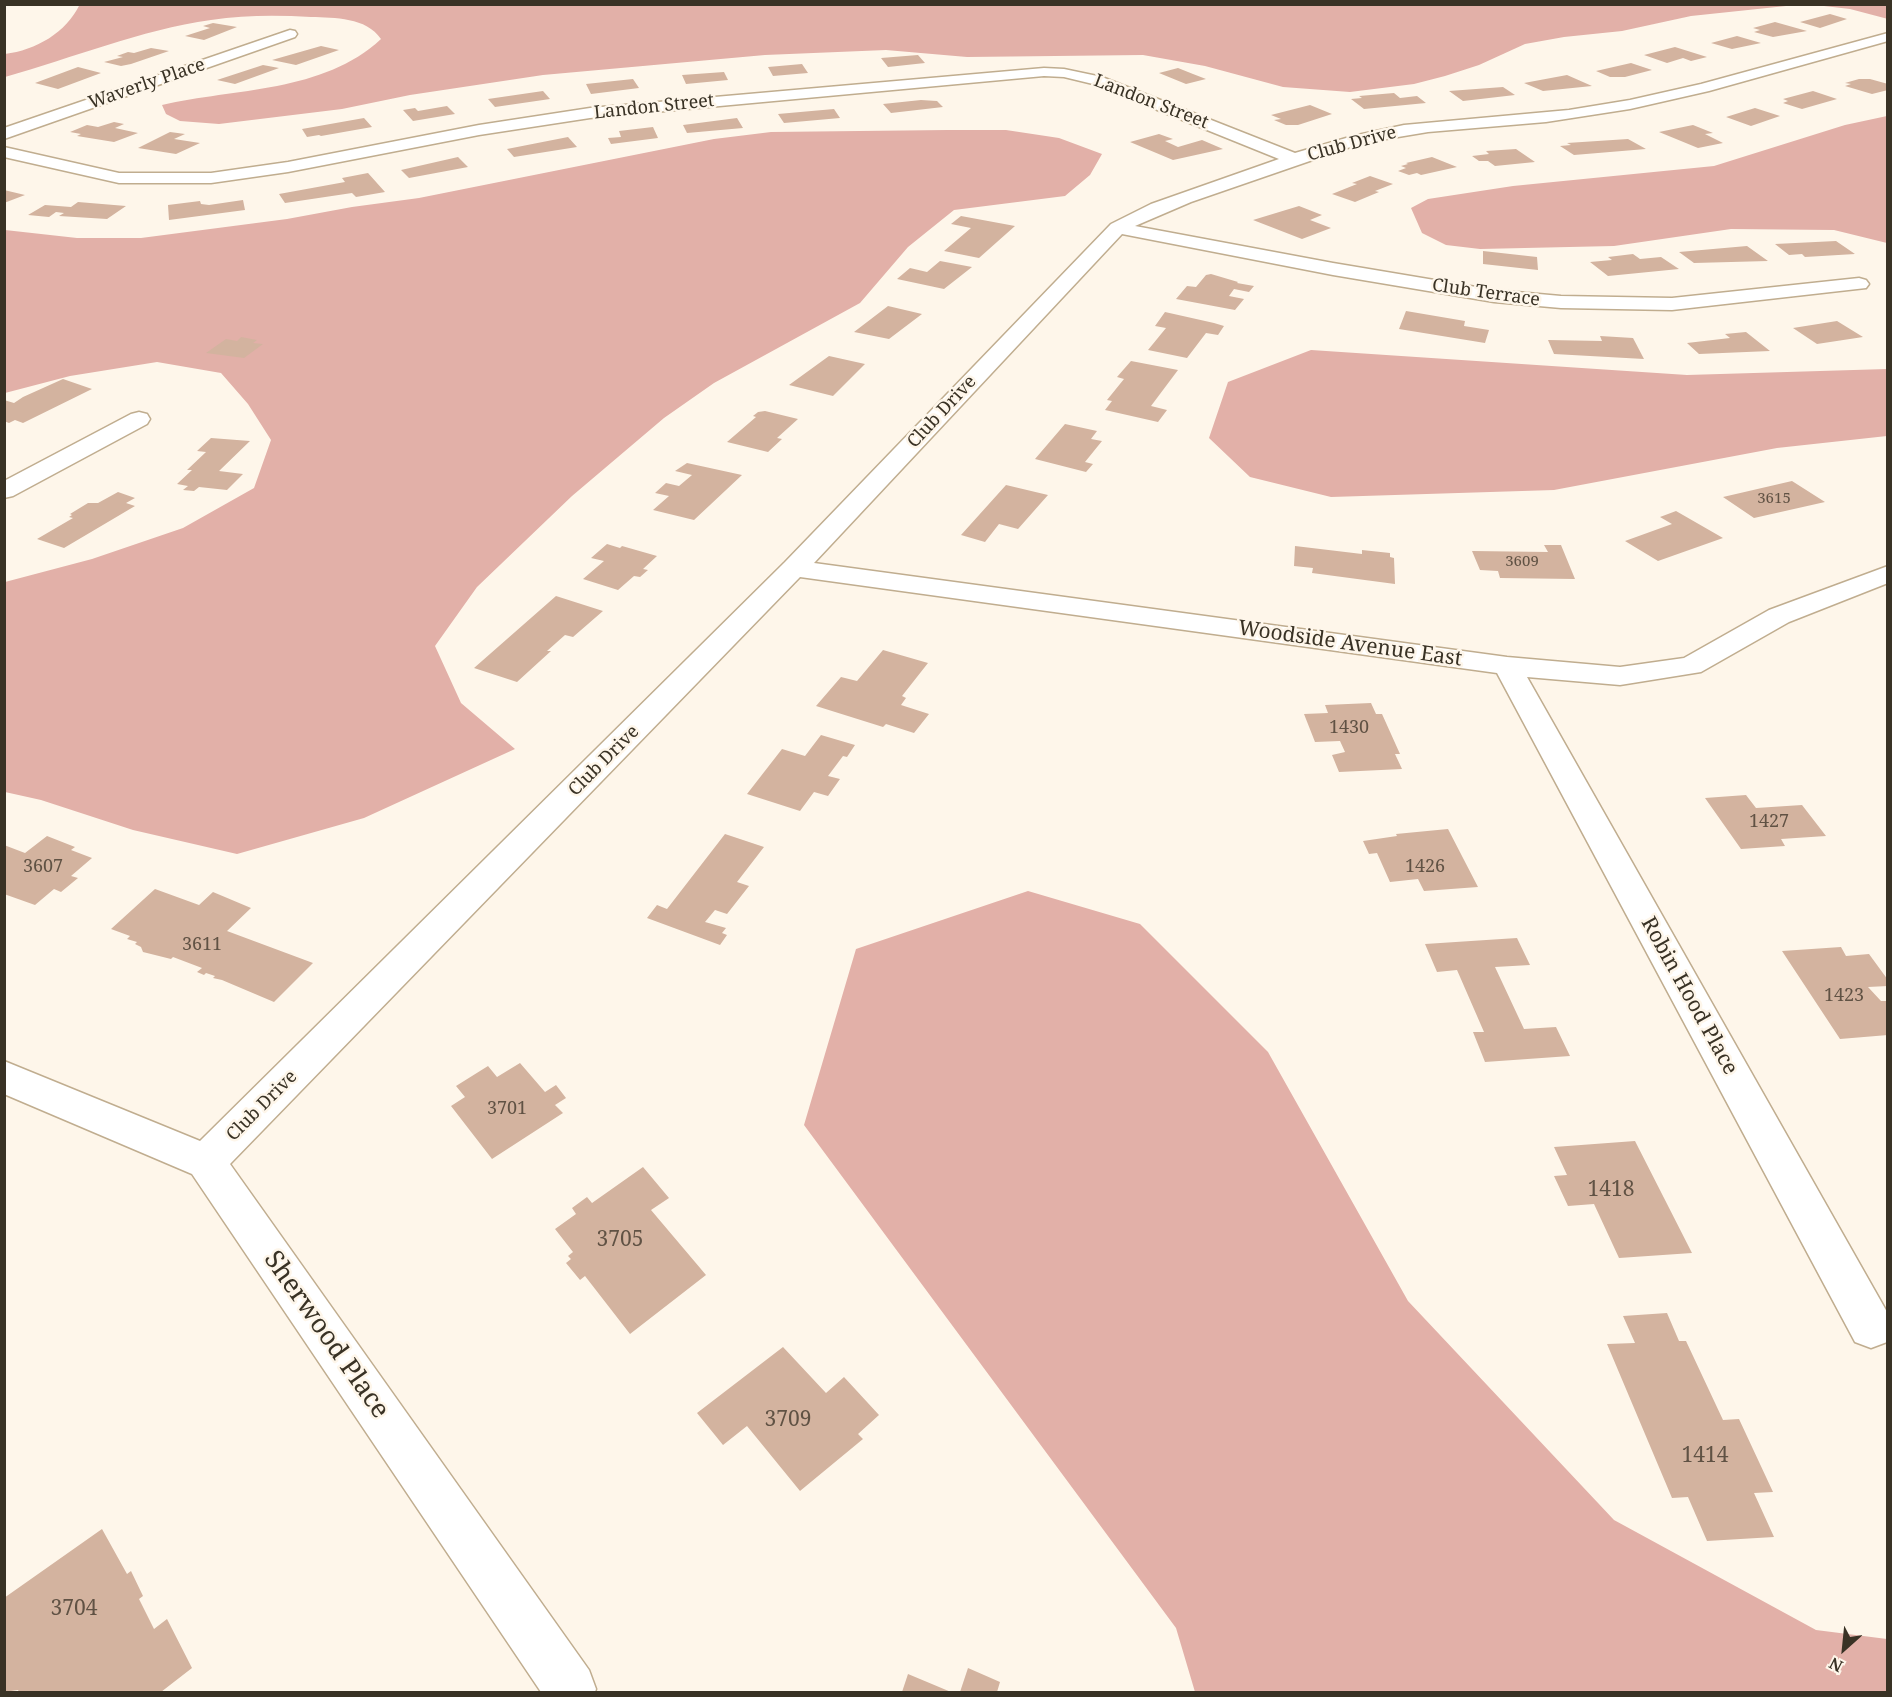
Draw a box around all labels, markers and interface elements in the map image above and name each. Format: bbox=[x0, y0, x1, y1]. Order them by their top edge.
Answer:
street label: Waverly Place bbox=[86, 54, 208, 114]
street label: Landon Street bbox=[1091, 70, 1211, 134]
street label: Landon Street bbox=[593, 90, 715, 124]
street label: Club Drive bbox=[1305, 122, 1399, 166]
street label: Club Terrace bbox=[1431, 275, 1541, 311]
street label: Club Drive bbox=[903, 371, 981, 453]
house number: 3615 bbox=[1757, 490, 1791, 508]
house number: 3609 bbox=[1505, 553, 1539, 571]
street label: Woodside Avenue East bbox=[1236, 616, 1464, 672]
house number: 1430 bbox=[1329, 717, 1369, 739]
street label: Club Drive bbox=[564, 721, 644, 801]
house number: 1427 bbox=[1749, 811, 1789, 833]
house number: 3607 bbox=[23, 856, 63, 878]
house number: 1426 bbox=[1405, 856, 1445, 878]
street label: Robin Hood Place bbox=[1635, 913, 1743, 1079]
house number: 3611 bbox=[182, 934, 222, 956]
house number: 1423 bbox=[1824, 985, 1864, 1007]
street label: Club Drive bbox=[222, 1066, 302, 1146]
house number: 3701 bbox=[487, 1098, 527, 1120]
house number: 1418 bbox=[1588, 1177, 1634, 1203]
house number: 3705 bbox=[597, 1227, 643, 1253]
street label: Sherwood Place bbox=[257, 1245, 395, 1425]
house number: 3709 bbox=[765, 1407, 811, 1433]
house number: 1414 bbox=[1682, 1443, 1728, 1469]
house number: 3704 bbox=[51, 1596, 97, 1622]
north arrow bbox=[1814, 1619, 1874, 1679]
text: N bbox=[1825, 1652, 1846, 1678]

